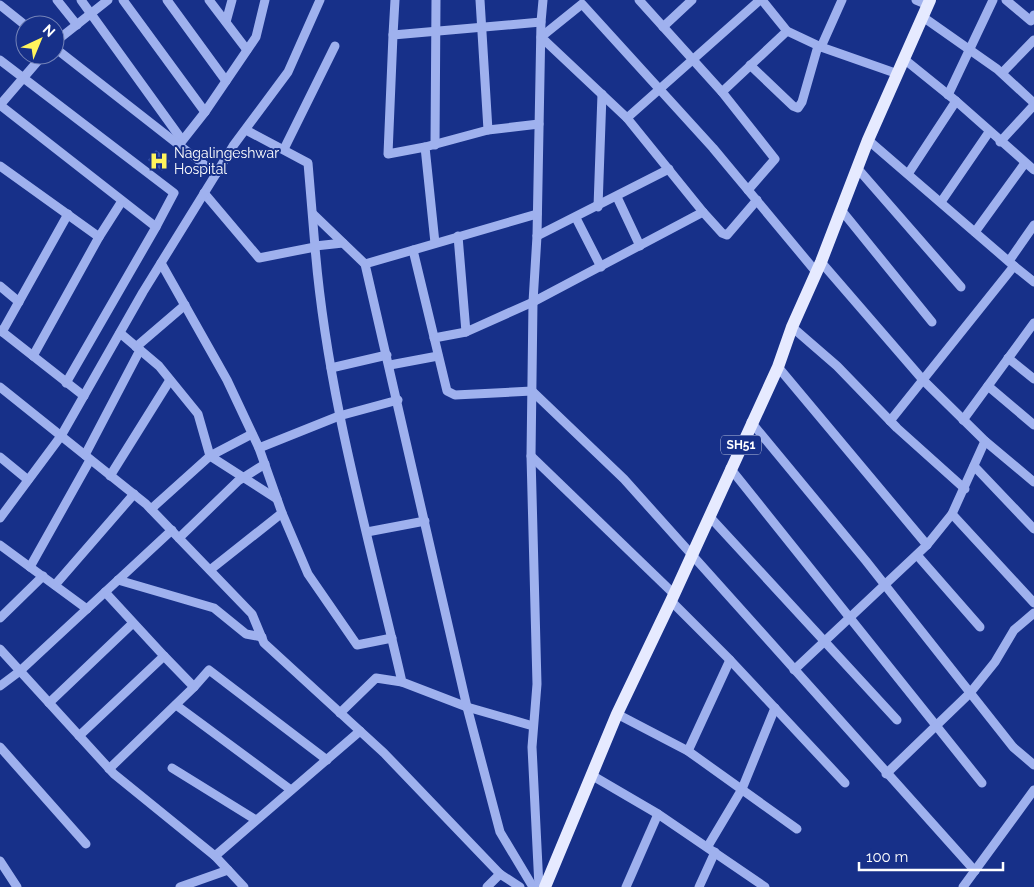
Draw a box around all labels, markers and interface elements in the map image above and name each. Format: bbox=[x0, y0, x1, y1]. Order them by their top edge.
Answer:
north arrow bbox=[15, 15, 65, 65]
text: N bbox=[40, 21, 58, 40]
place label: Nagalingeshwar Hospital bbox=[174, 145, 279, 177]
hospital icon: Nagalingeshwar Hospital bbox=[148, 150, 170, 172]
road number: SH51 bbox=[721, 436, 761, 454]
scale bar bbox=[859, 840, 1003, 872]
text: 100 m bbox=[866, 848, 908, 866]

